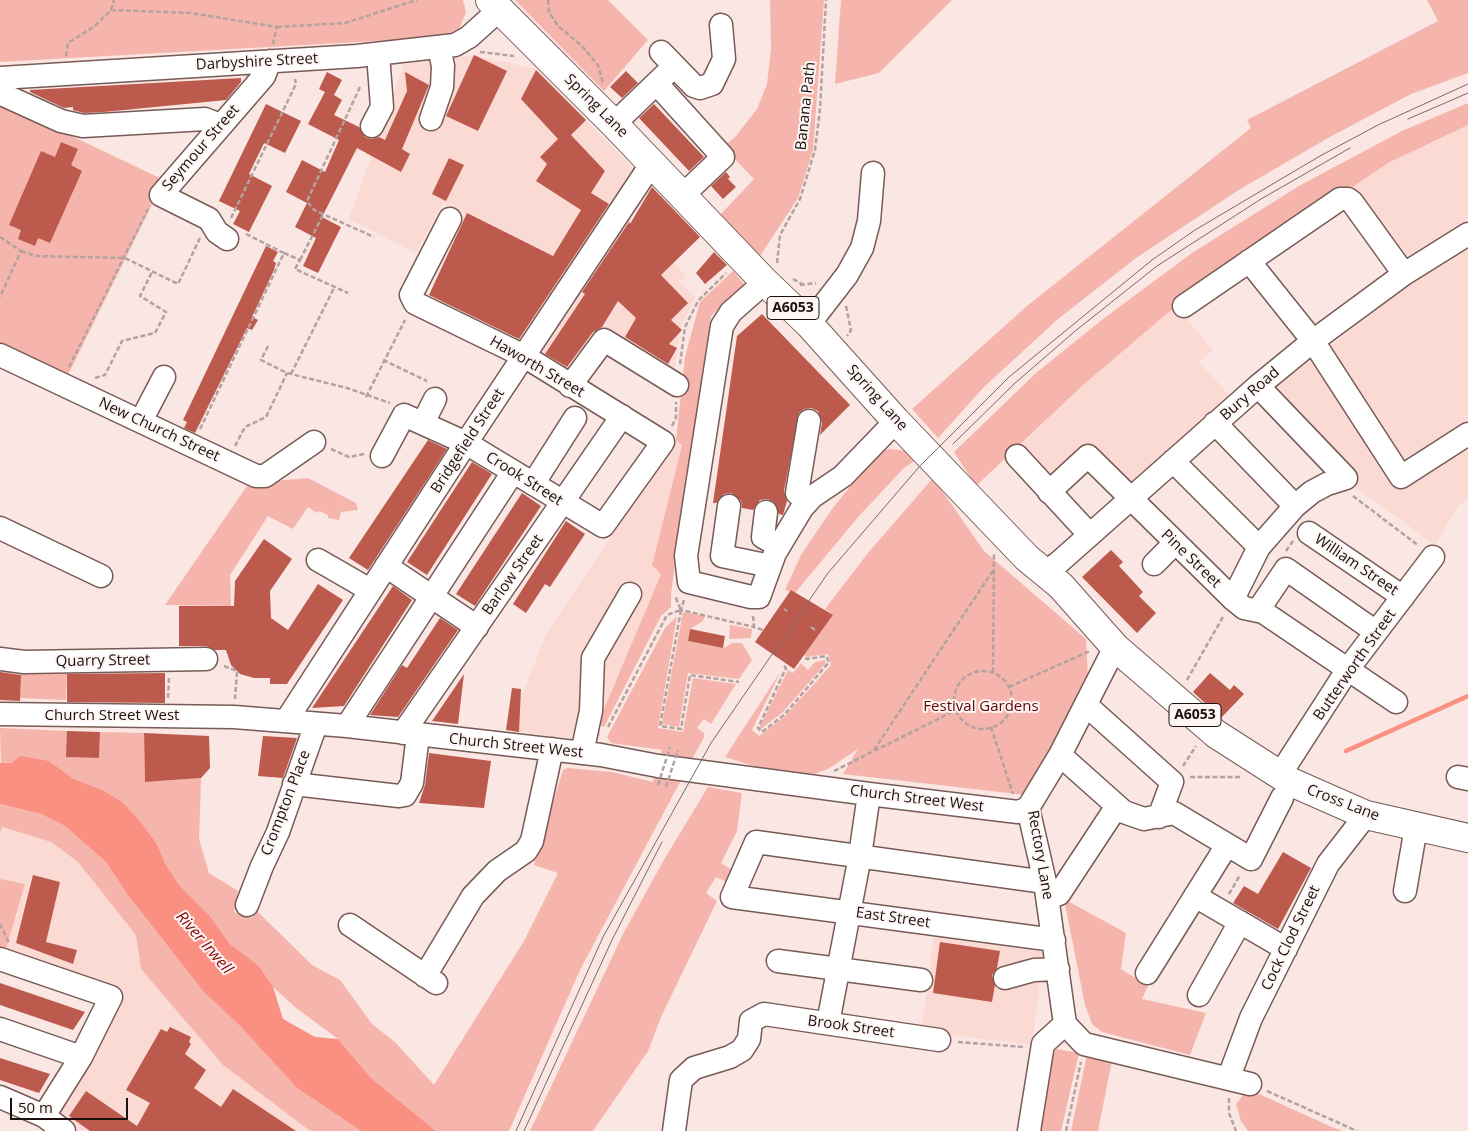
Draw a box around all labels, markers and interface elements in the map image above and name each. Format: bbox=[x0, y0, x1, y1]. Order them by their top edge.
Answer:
street label: Darbyshire Street bbox=[195, 50, 319, 74]
street label: Banana Path bbox=[792, 61, 820, 151]
street label: Spring Lane bbox=[561, 71, 631, 141]
street label: Seymour Street bbox=[159, 101, 243, 195]
road number: A6053 bbox=[767, 296, 819, 320]
street label: Haworth Street bbox=[486, 333, 588, 401]
street label: Spring Lane bbox=[843, 361, 911, 435]
street label: Bury Road bbox=[1217, 364, 1283, 424]
street label: Bridgefield Street bbox=[427, 385, 509, 497]
street label: New Church Street bbox=[96, 394, 222, 466]
street label: Crook Street bbox=[482, 448, 566, 510]
street label: Pine Street bbox=[1157, 526, 1225, 592]
street label: William Street bbox=[1311, 530, 1401, 600]
street label: Barlow Street bbox=[479, 531, 547, 619]
street label: Butterworth Street bbox=[1310, 606, 1400, 724]
street label: Quarry Street bbox=[55, 651, 151, 671]
park label: Festival Gardens bbox=[923, 698, 1039, 716]
road number: A6053 bbox=[1169, 704, 1221, 726]
street label: Church Street West bbox=[45, 707, 179, 725]
street label: Church Street West bbox=[448, 730, 584, 762]
street label: Crompton Place bbox=[258, 748, 314, 858]
street label: Cross Lane bbox=[1304, 781, 1382, 825]
street label: Church Street West bbox=[849, 782, 985, 816]
street label: Rectory Lane bbox=[1023, 809, 1057, 901]
street label: Cock Clod Street bbox=[1258, 883, 1324, 993]
street label: East Street bbox=[855, 904, 931, 932]
water label: River Irwell bbox=[171, 908, 237, 978]
street label: Brook Street bbox=[806, 1012, 896, 1042]
scale bar bbox=[12, 1088, 130, 1120]
text: 50 m bbox=[18, 1097, 53, 1117]

